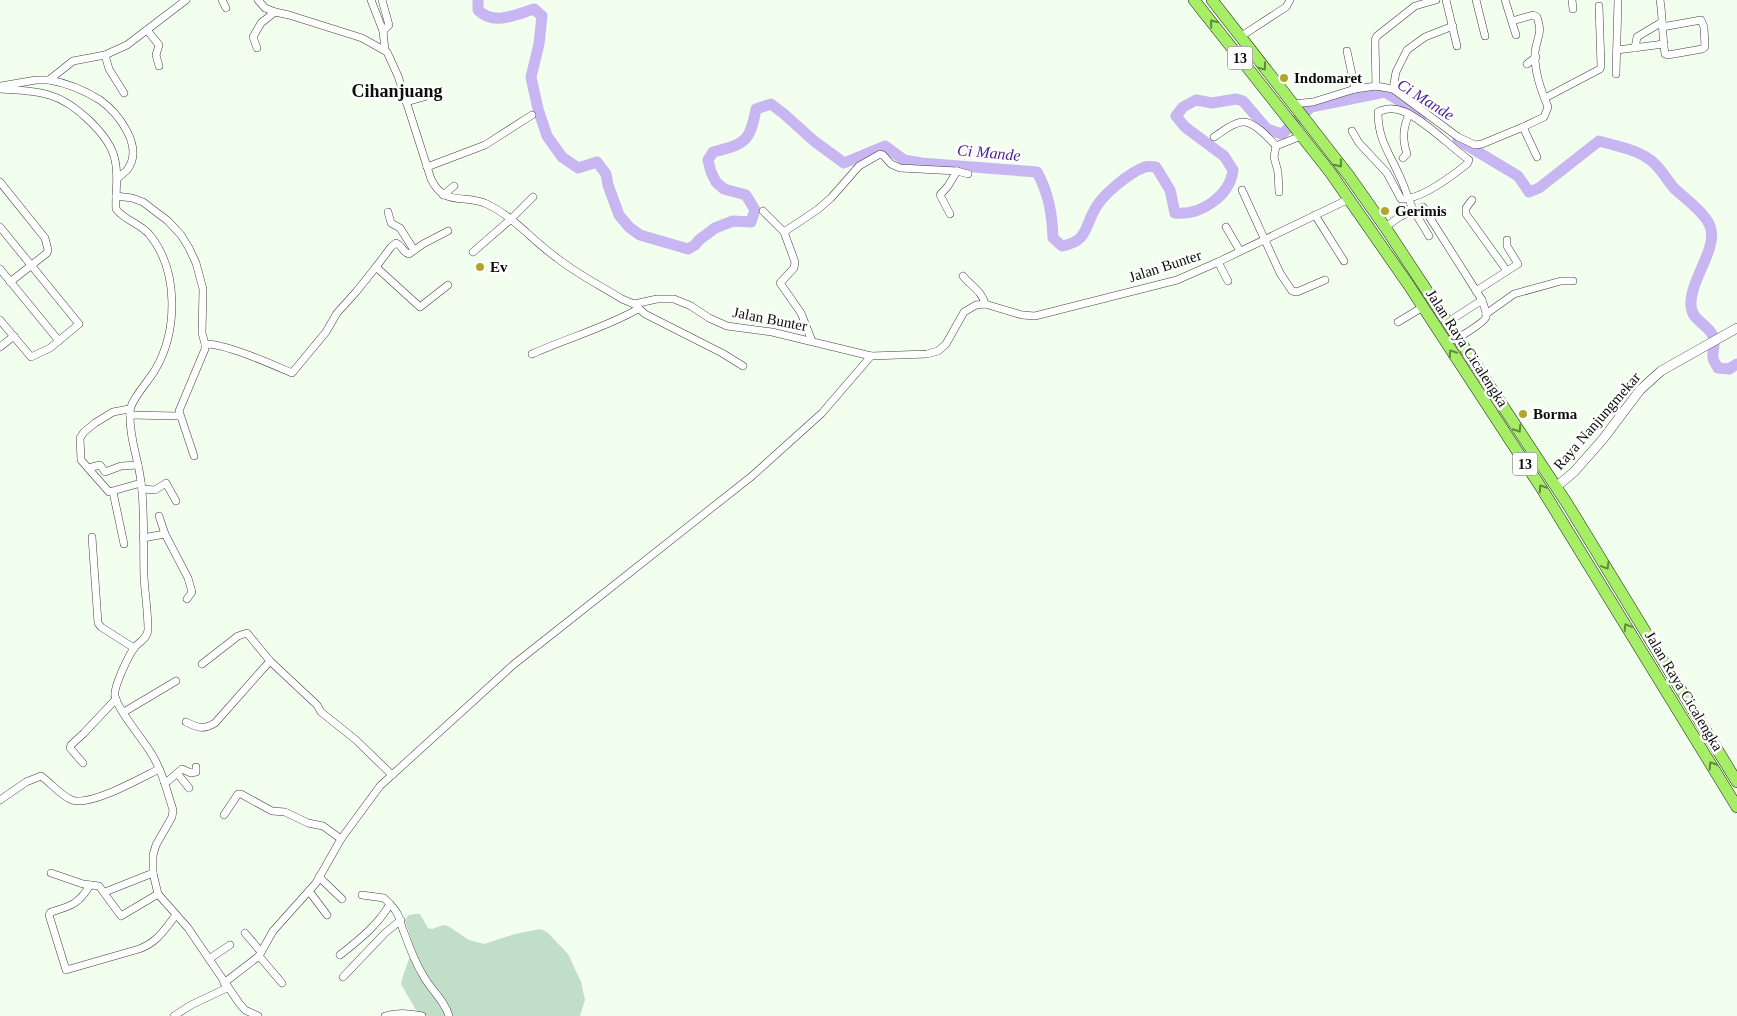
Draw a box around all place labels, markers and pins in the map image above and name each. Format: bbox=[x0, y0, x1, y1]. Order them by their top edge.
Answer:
place label: Indomaret bbox=[1294, 70, 1362, 86]
marker: Indomaret bbox=[1278, 72, 1290, 84]
place label: Gerimis bbox=[1395, 203, 1447, 219]
marker: Gerimis bbox=[1379, 205, 1391, 217]
place label: Ev bbox=[490, 259, 508, 275]
marker: Ev bbox=[474, 261, 486, 273]
place label: Borma bbox=[1533, 406, 1578, 422]
marker: Borma bbox=[1517, 408, 1529, 420]

